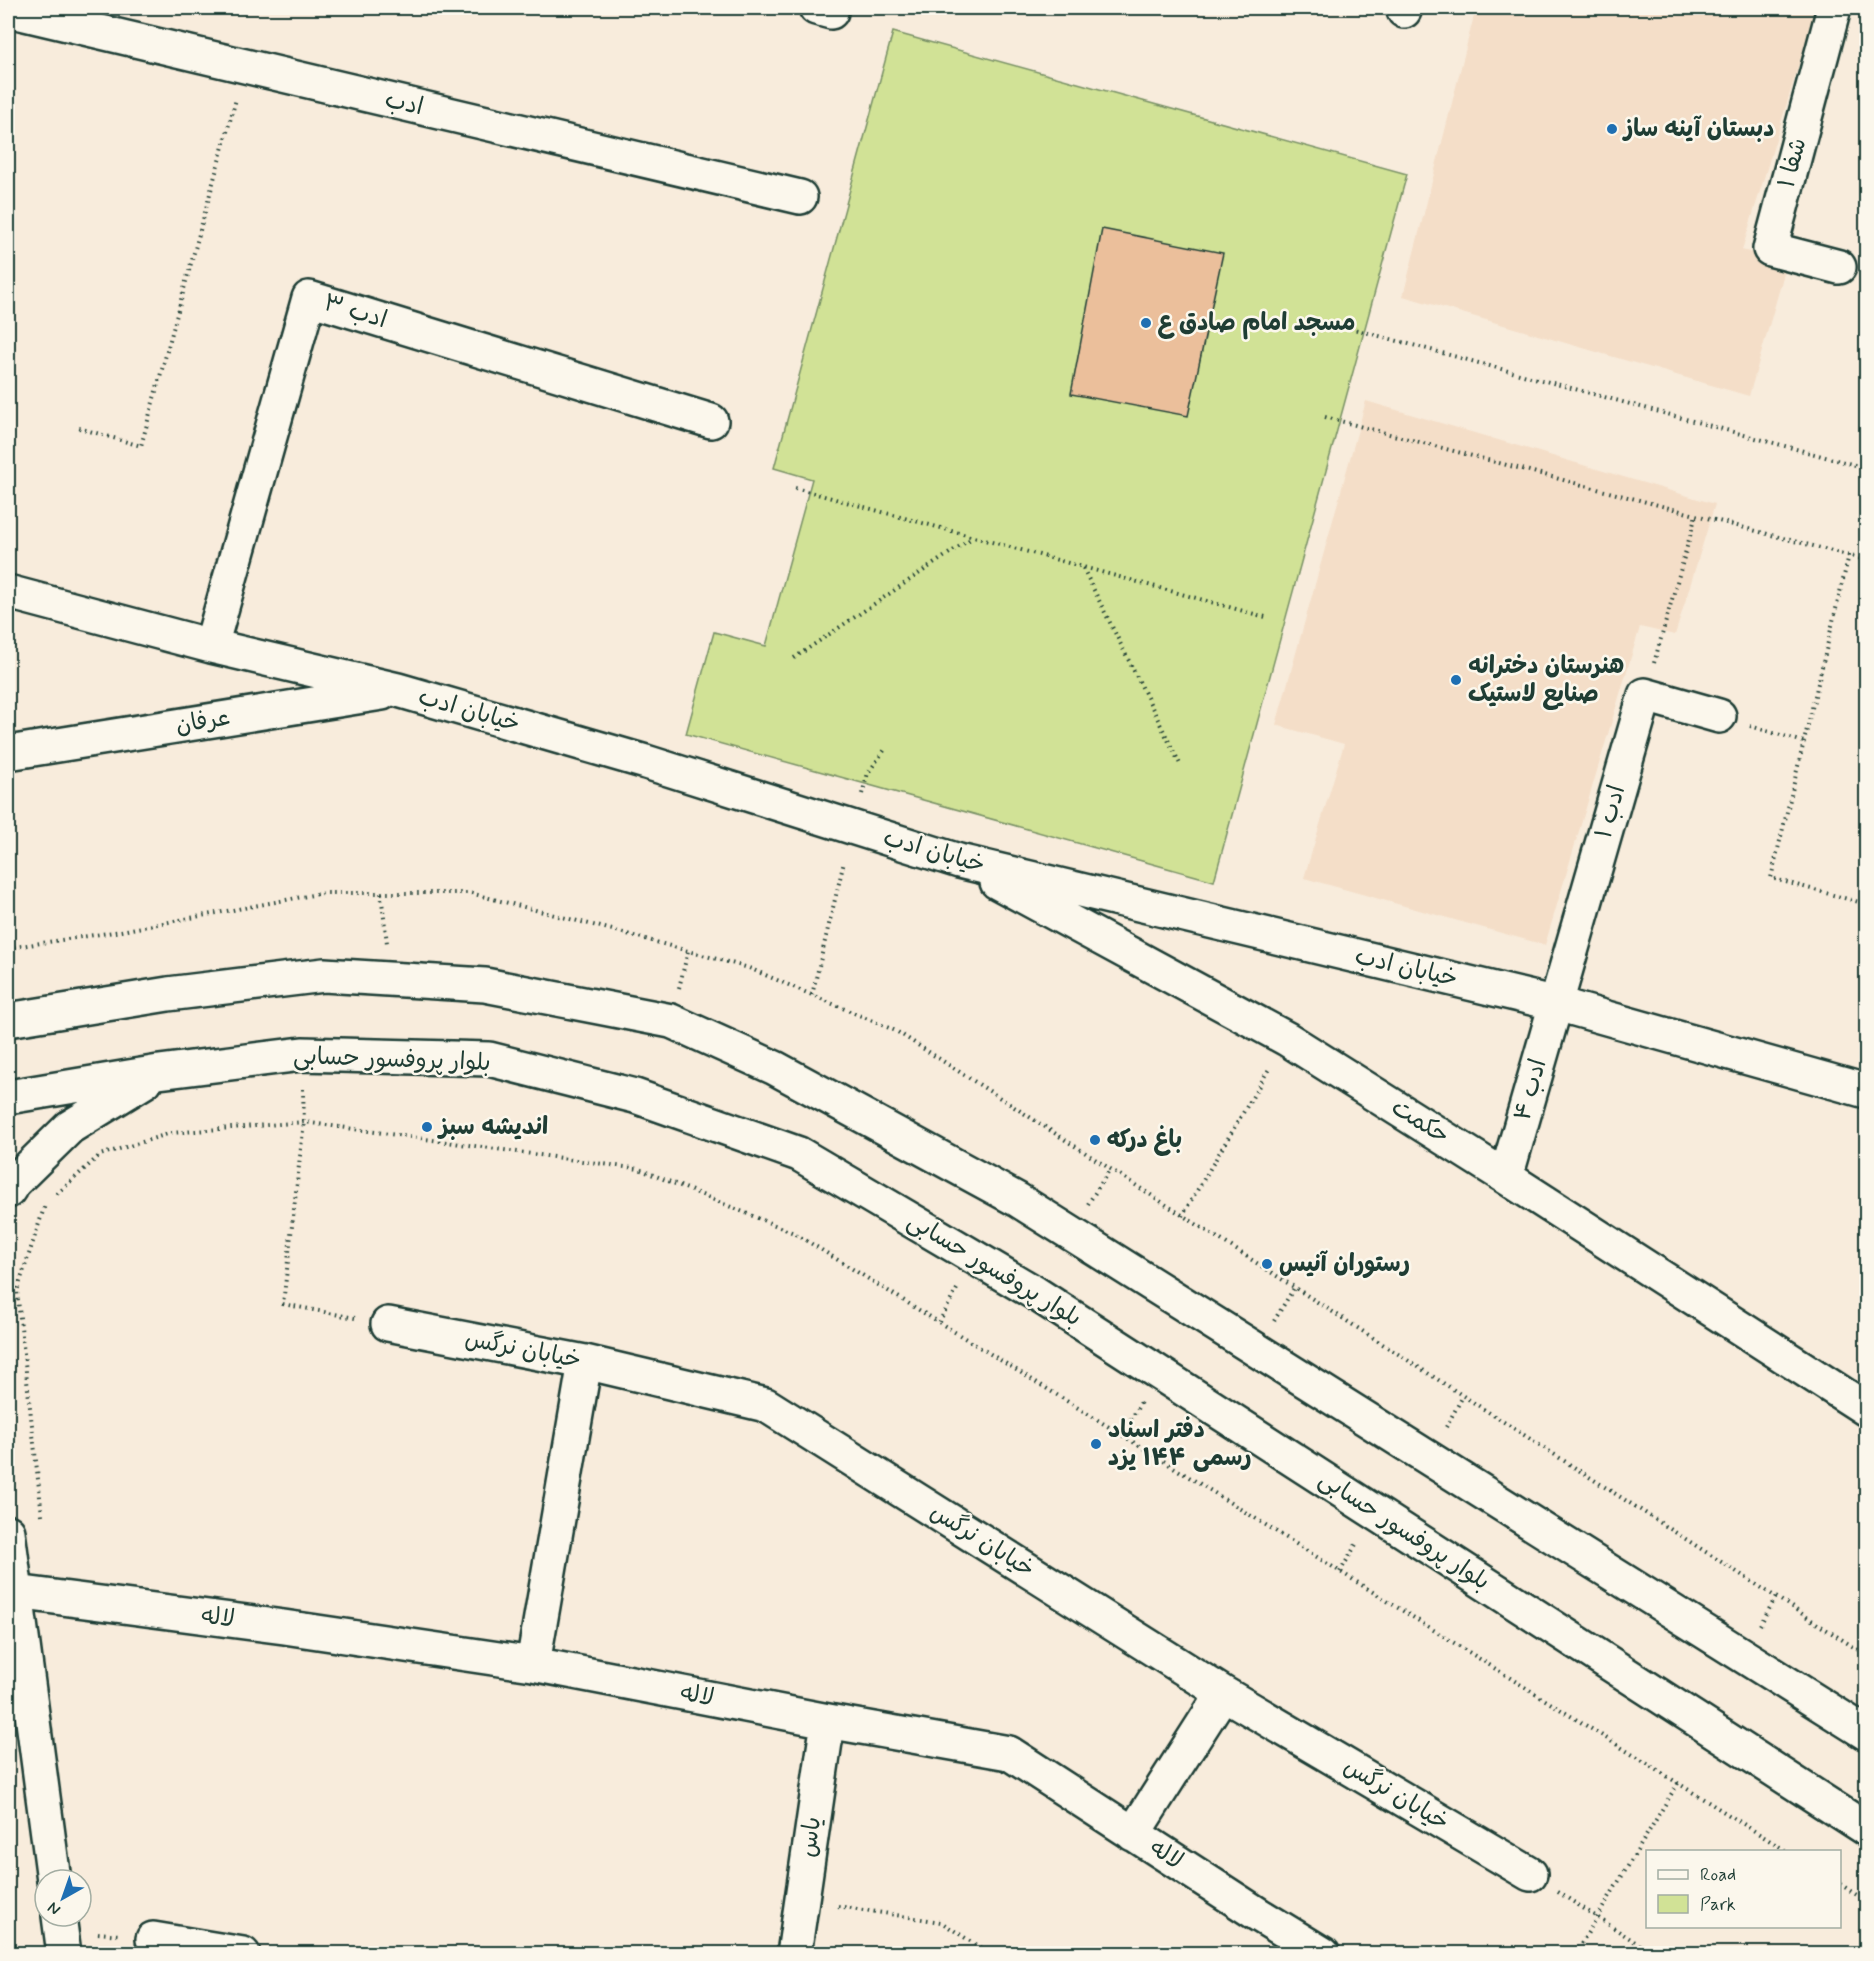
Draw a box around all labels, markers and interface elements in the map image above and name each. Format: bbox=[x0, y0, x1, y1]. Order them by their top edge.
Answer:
street label: ادب bbox=[382, 85, 426, 123]
place label: دبستان آینه ساز bbox=[1622, 114, 1774, 145]
marker: دبستان آینه ساز bbox=[1605, 122, 1619, 136]
street label: شفا ۱ bbox=[1771, 134, 1815, 192]
street label: ادب ۳ bbox=[320, 288, 390, 336]
place label: مسجد امام صادق ع bbox=[1158, 308, 1355, 340]
marker: مسجد امام صادق ع bbox=[1139, 316, 1153, 330]
place label: هنرستان دخترانه صنایع لاستیک bbox=[1468, 651, 1624, 710]
marker: هنرستان دخترانه صنایع لاستیک bbox=[1449, 673, 1463, 687]
street label: خیابان ادب bbox=[415, 682, 523, 740]
street label: عرفان bbox=[173, 702, 233, 742]
street label: ادب ۱ bbox=[1589, 782, 1633, 842]
street label: خیابان ادب bbox=[880, 823, 988, 881]
street label: خیابان ادب bbox=[1352, 941, 1460, 995]
street label: بلوار پروفسور حسابی bbox=[293, 1041, 491, 1079]
street label: ادب ۴ bbox=[1507, 1055, 1555, 1125]
street label: حکمت bbox=[1385, 1092, 1455, 1152]
place label: اندیشه سبز bbox=[437, 1112, 548, 1143]
marker: اندیشه سبز bbox=[420, 1120, 434, 1134]
place label: باغ درکه bbox=[1107, 1125, 1182, 1156]
marker: باغ درکه bbox=[1088, 1133, 1102, 1147]
street label: بلوار پروفسور حسابی bbox=[901, 1206, 1087, 1334]
place label: رستوران آنیس bbox=[1279, 1249, 1410, 1280]
marker: رستوران آنیس bbox=[1260, 1257, 1274, 1271]
street label: خیابان نرگس bbox=[462, 1324, 584, 1376]
place label: دفتر اسناد رسمی ۱۴۴ یزد bbox=[1108, 1415, 1252, 1474]
marker: دفتر اسناد رسمی ۱۴۴ یزد bbox=[1089, 1437, 1103, 1451]
street label: بلوار پروفسور حسابی bbox=[1313, 1464, 1495, 1598]
street label: خیابان نرگس bbox=[924, 1497, 1040, 1585]
street label: لاله bbox=[199, 1601, 237, 1635]
street label: لاله bbox=[678, 1678, 716, 1714]
street label: خیابان نرگس bbox=[1338, 1751, 1454, 1839]
street label: یاس bbox=[793, 1815, 829, 1859]
street label: لاله bbox=[1143, 1833, 1189, 1877]
legend bbox=[1646, 1850, 1841, 1928]
text: Road bbox=[1700, 1863, 1736, 1887]
north arrow bbox=[33, 1868, 93, 1928]
text: Park bbox=[1700, 1893, 1736, 1917]
text: N bbox=[43, 1897, 65, 1920]

